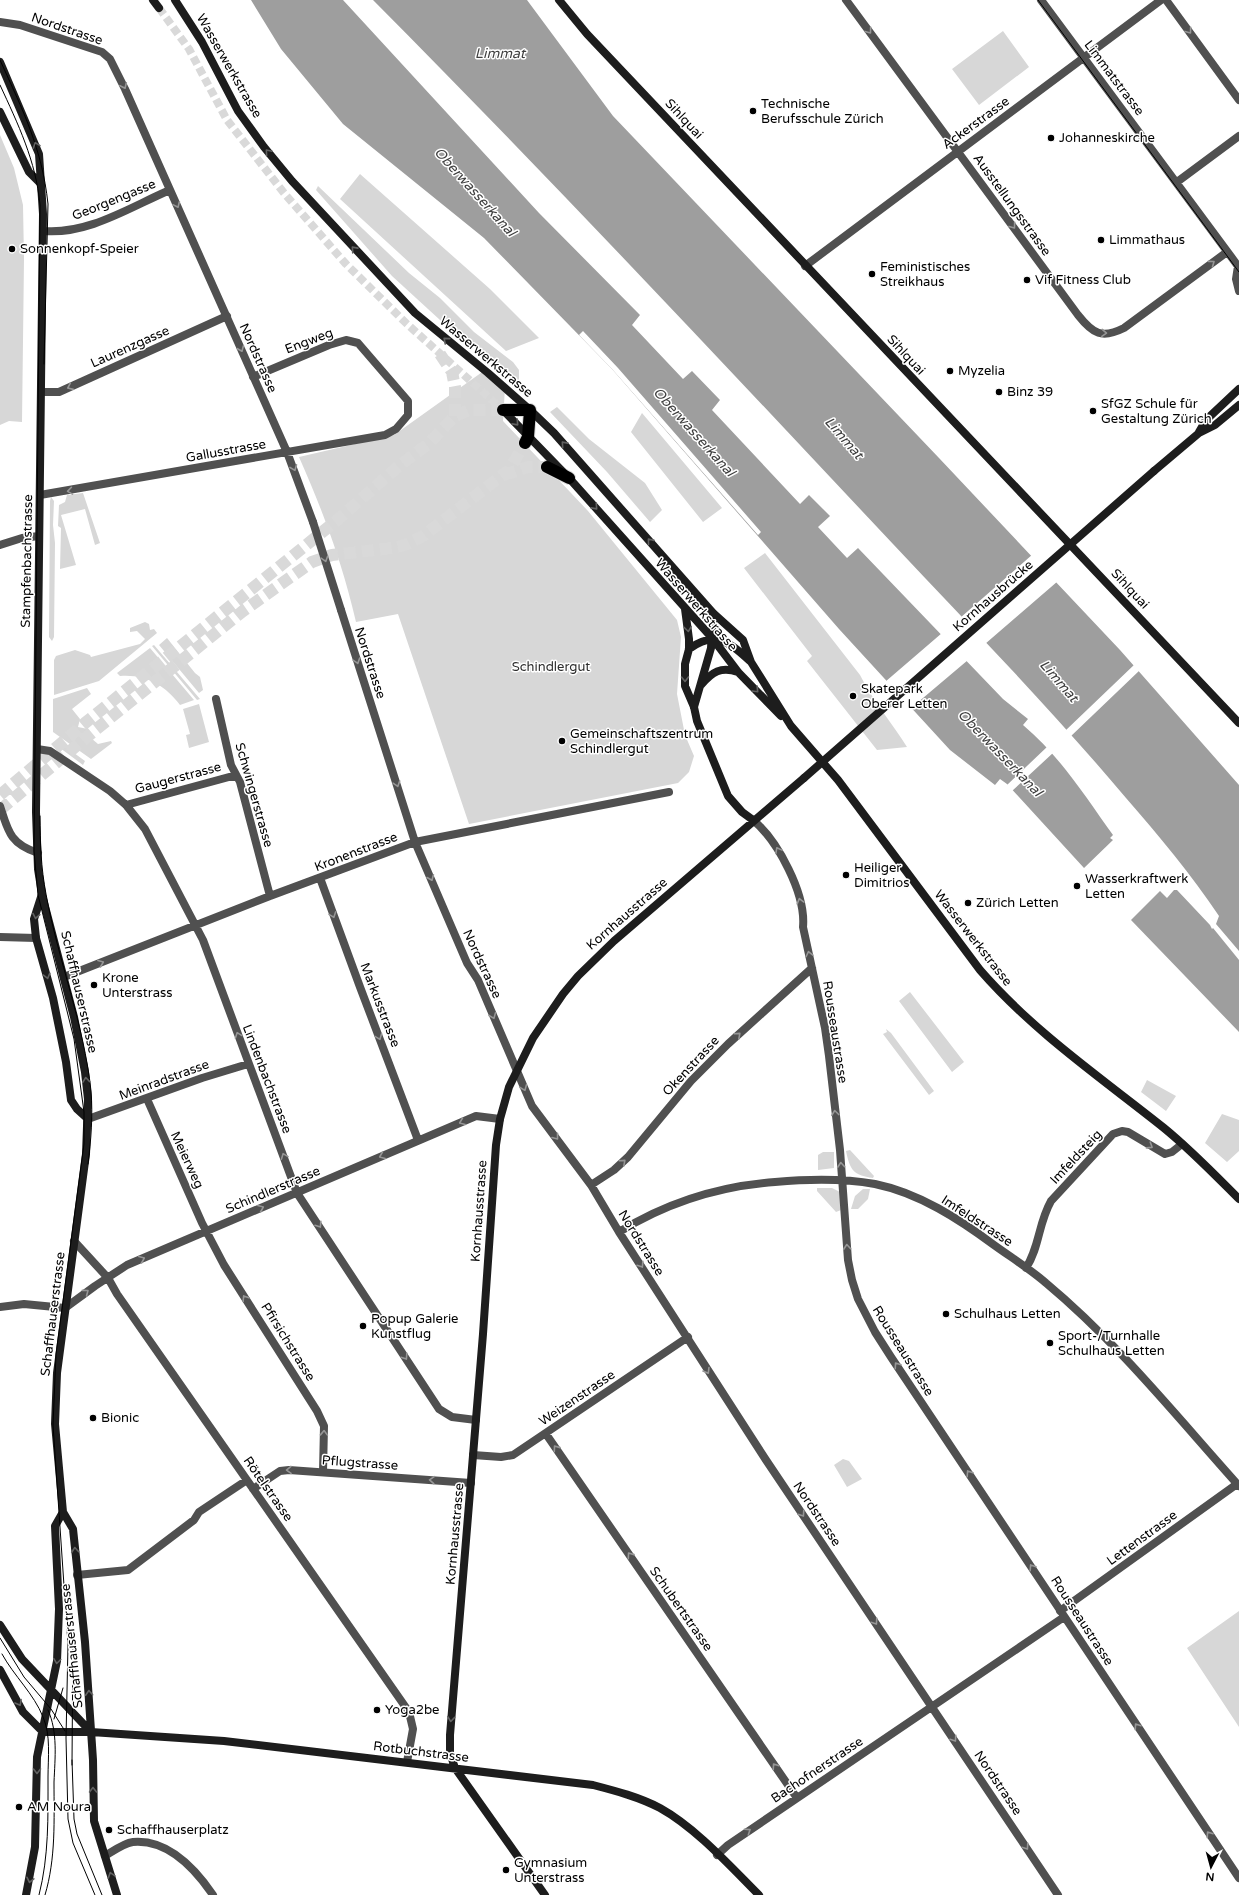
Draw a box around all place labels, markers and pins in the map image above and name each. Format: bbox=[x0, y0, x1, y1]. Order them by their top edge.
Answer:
place label: Technische Berufsschule Zürich bbox=[761, 96, 884, 127]
marker: Technische Berufsschule Zürich bbox=[748, 106, 758, 116]
place label: Johanneskirche bbox=[1059, 130, 1155, 146]
marker: Johanneskirche bbox=[1046, 133, 1056, 143]
place label: Limmathaus bbox=[1109, 232, 1185, 248]
marker: Limmathaus bbox=[1096, 235, 1106, 245]
place label: Sonnenkopf-Speier bbox=[20, 241, 139, 257]
marker: Sonnenkopf-Speier bbox=[7, 244, 17, 254]
place label: Feministisches Streikhaus bbox=[880, 259, 970, 290]
marker: Feministisches Streikhaus bbox=[867, 269, 877, 279]
place label: Vif Fitness Club bbox=[1035, 272, 1131, 288]
marker: Vif Fitness Club bbox=[1022, 275, 1032, 285]
place label: Myzelia bbox=[958, 363, 1005, 379]
marker: Myzelia bbox=[945, 366, 955, 376]
place label: Binz 39 bbox=[1007, 384, 1053, 400]
marker: Binz 39 bbox=[994, 387, 1004, 397]
place label: SfGZ Schule für Gestaltung Zürich bbox=[1101, 396, 1212, 427]
marker: SfGZ Schule für Gestaltung Zürich bbox=[1088, 406, 1098, 416]
place label: Skatepark Oberer Letten bbox=[861, 681, 947, 712]
marker: Skatepark Oberer Letten bbox=[848, 691, 858, 701]
place label: Gemeinschaftszentrum Schindlergut bbox=[570, 726, 713, 757]
marker: Gemeinschaftszentrum Schindlergut bbox=[557, 736, 567, 746]
place label: Heiliger Dimitrios bbox=[854, 860, 909, 891]
marker: Heiliger Dimitrios bbox=[841, 870, 851, 880]
place label: Wasserkraftwerk Letten bbox=[1085, 871, 1188, 902]
marker: Wasserkraftwerk Letten bbox=[1072, 881, 1082, 891]
place label: Zürich Letten bbox=[976, 895, 1059, 911]
marker: Zürich Letten bbox=[963, 898, 973, 908]
place label: Krone Unterstrass bbox=[102, 970, 173, 1001]
marker: Krone Unterstrass bbox=[89, 980, 99, 990]
place label: Schulhaus Letten bbox=[954, 1306, 1061, 1322]
marker: Schulhaus Letten bbox=[941, 1309, 951, 1319]
place label: Popup Galerie Kunstflug bbox=[371, 1311, 458, 1342]
marker: Popup Galerie Kunstflug bbox=[358, 1321, 368, 1331]
place label: Sport-/Turnhalle Schulhaus Letten bbox=[1058, 1328, 1165, 1359]
marker: Sport-/Turnhalle Schulhaus Letten bbox=[1045, 1338, 1055, 1348]
place label: Bionic bbox=[101, 1410, 139, 1426]
marker: Bionic bbox=[88, 1413, 98, 1423]
place label: Yoga2be bbox=[385, 1702, 439, 1718]
marker: Yoga2be bbox=[372, 1705, 382, 1715]
place label: AM Noura bbox=[27, 1799, 91, 1815]
marker: AM Noura bbox=[14, 1802, 24, 1812]
place label: Schaffhauserplatz bbox=[117, 1822, 229, 1838]
marker: Schaffhauserplatz bbox=[104, 1825, 114, 1835]
place label: Gymnasium Unterstrass bbox=[514, 1855, 587, 1886]
marker: Gymnasium Unterstrass bbox=[501, 1865, 511, 1875]

